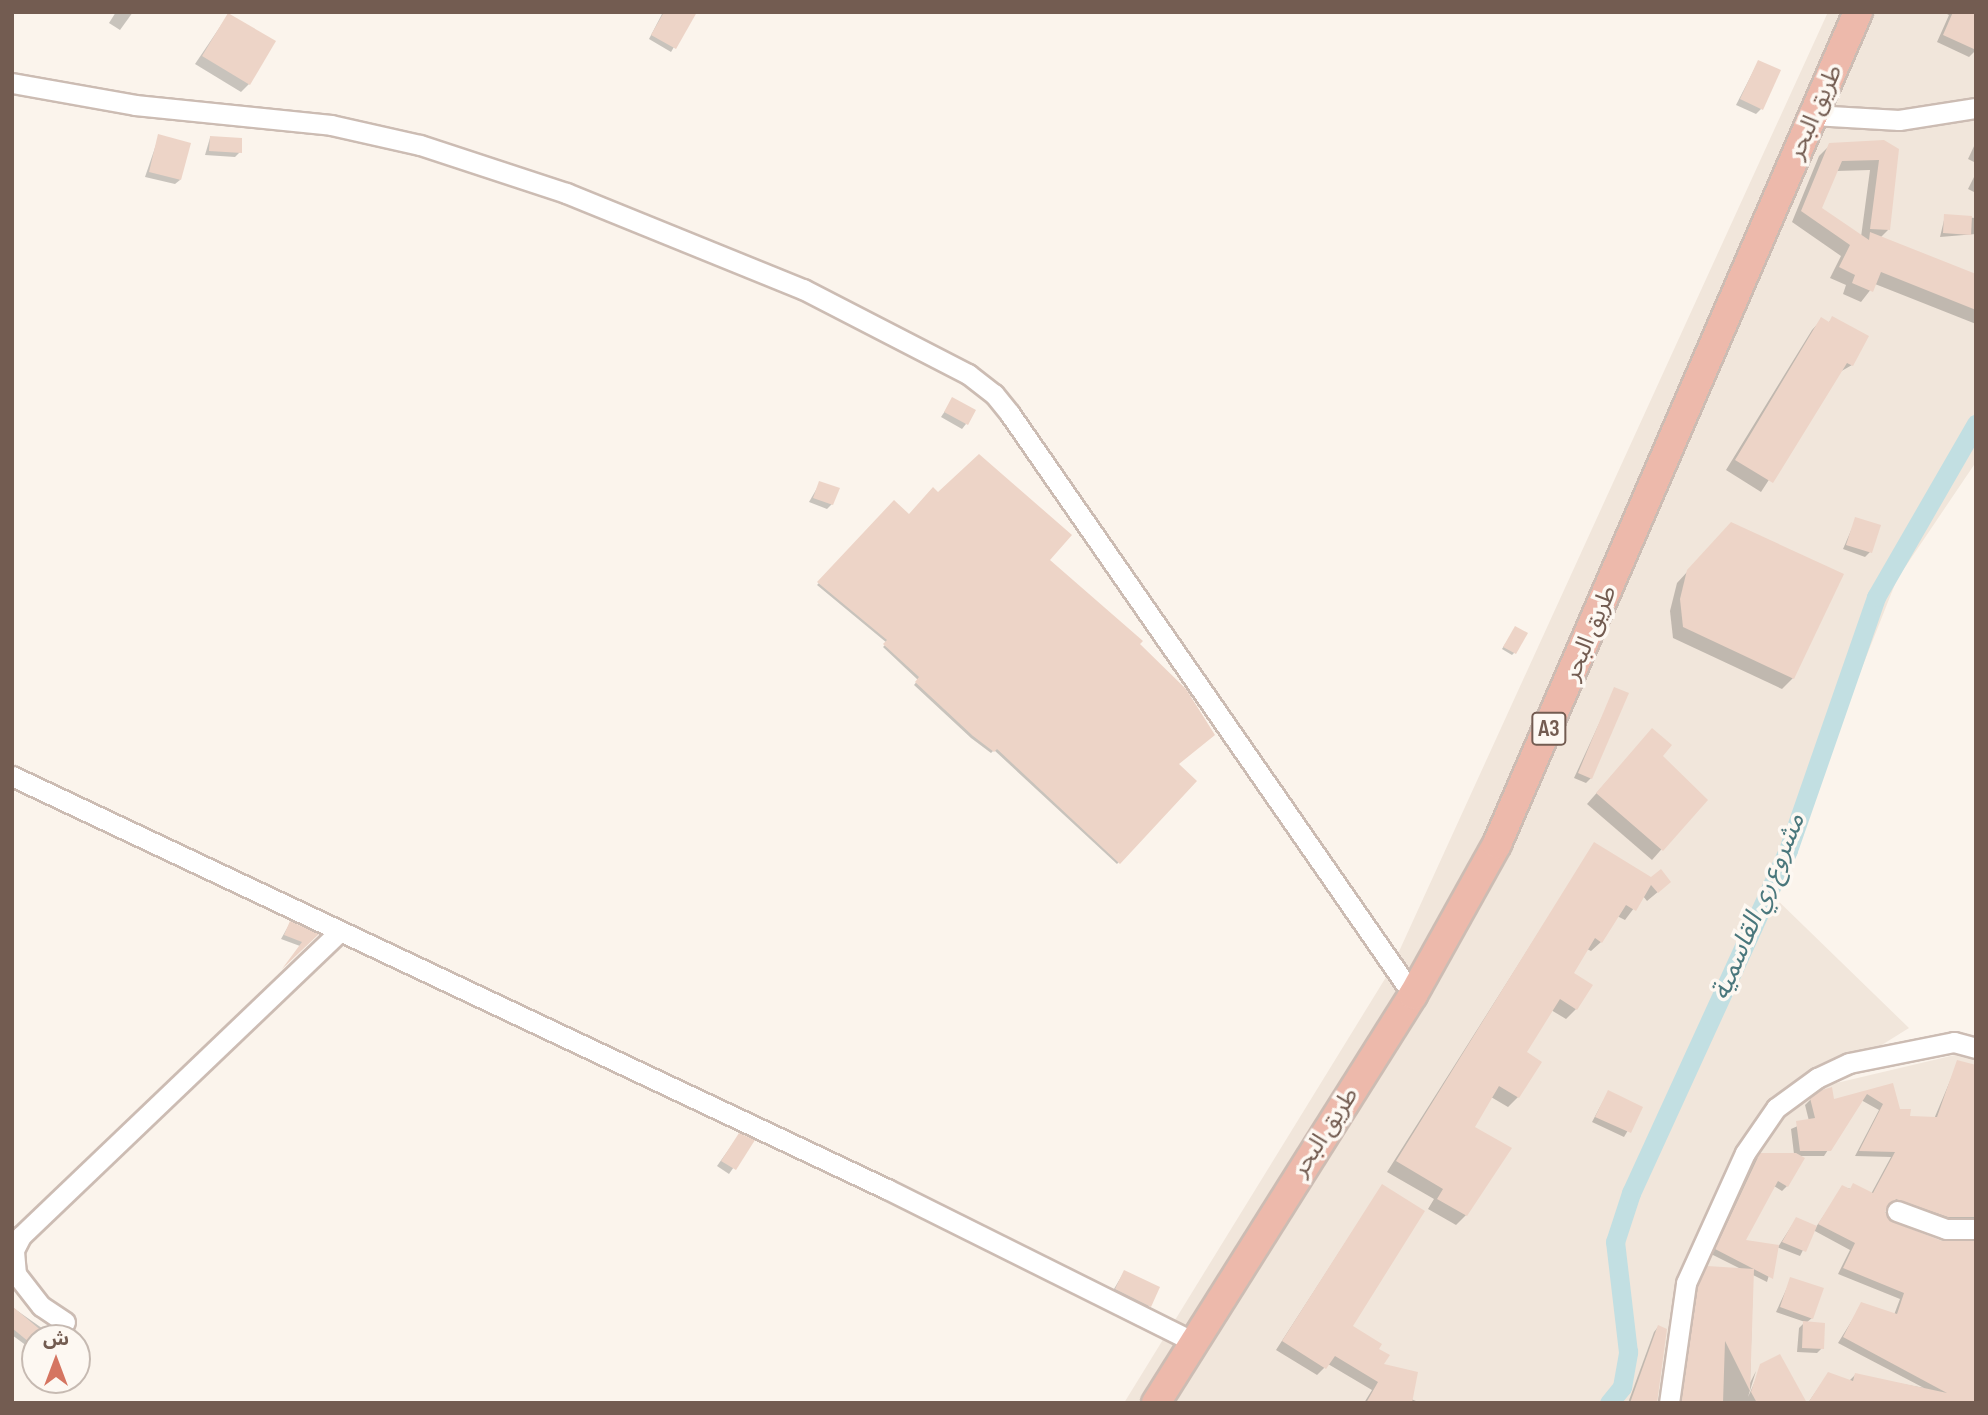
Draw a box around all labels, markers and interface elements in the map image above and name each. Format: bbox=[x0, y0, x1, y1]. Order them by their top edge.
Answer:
street label: طريق البحر bbox=[1781, 60, 1849, 164]
street label: طريق البحر bbox=[1557, 581, 1623, 685]
road number: A3 bbox=[1530, 709, 1568, 748]
water label: مشروع ري القاسمية bbox=[1706, 809, 1812, 1005]
street label: طريق البحر bbox=[1286, 1082, 1364, 1182]
north arrow bbox=[21, 1324, 91, 1394]
text: ش bbox=[43, 1328, 69, 1351]

